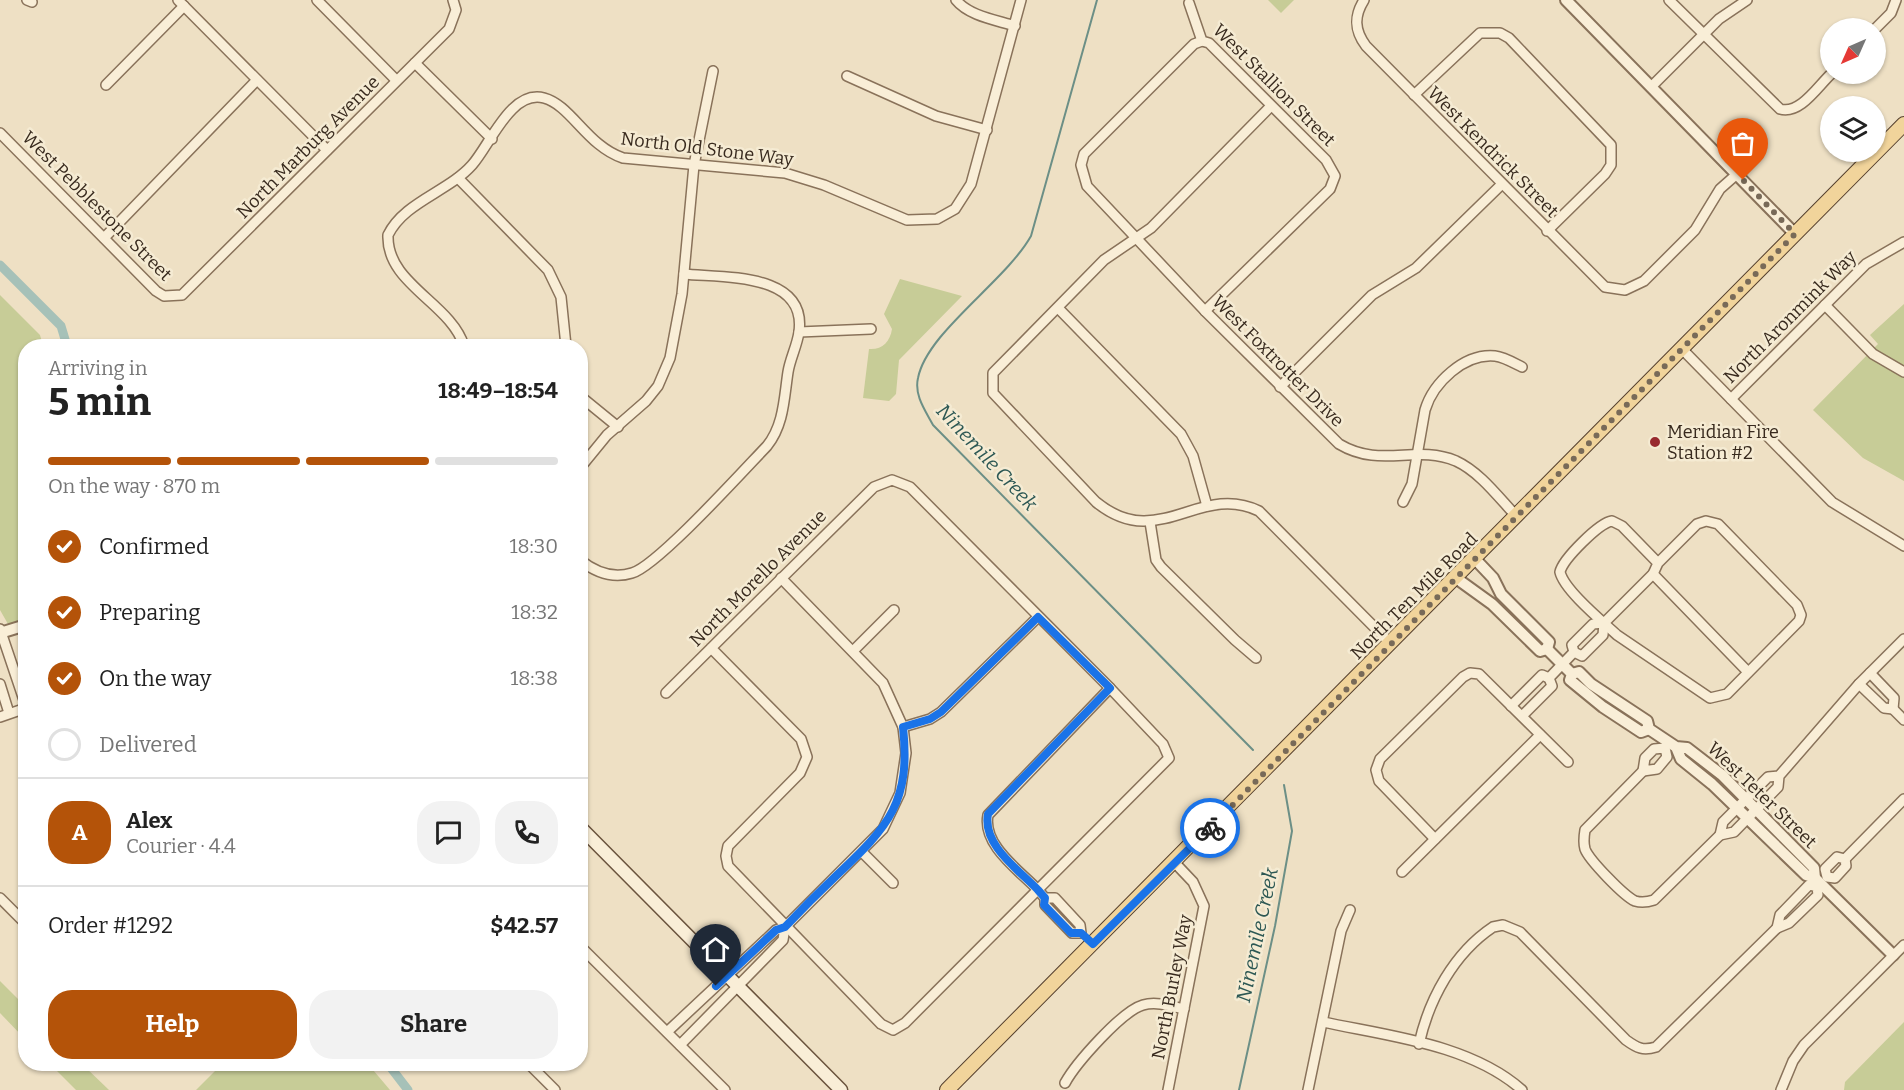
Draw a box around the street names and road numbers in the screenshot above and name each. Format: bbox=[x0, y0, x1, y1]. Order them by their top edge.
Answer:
street label: West Stallion Street bbox=[1208, 19, 1340, 151]
street label: North Marburg Avenue bbox=[232, 71, 384, 223]
street label: West Kendrick Street bbox=[1423, 82, 1563, 222]
street label: West Pebblestone Street bbox=[18, 127, 177, 286]
street label: North Old Stone Way bbox=[619, 127, 795, 171]
street label: North Aronmink Way bbox=[1719, 246, 1861, 388]
street label: West Foxtrotter Drive bbox=[1208, 291, 1348, 431]
street label: North Morello Avenue bbox=[685, 505, 831, 651]
street label: North Ten Mile Road bbox=[1346, 528, 1482, 664]
street label: West Teter Street bbox=[1703, 737, 1822, 853]
street label: North Burley Way bbox=[1147, 912, 1197, 1061]

